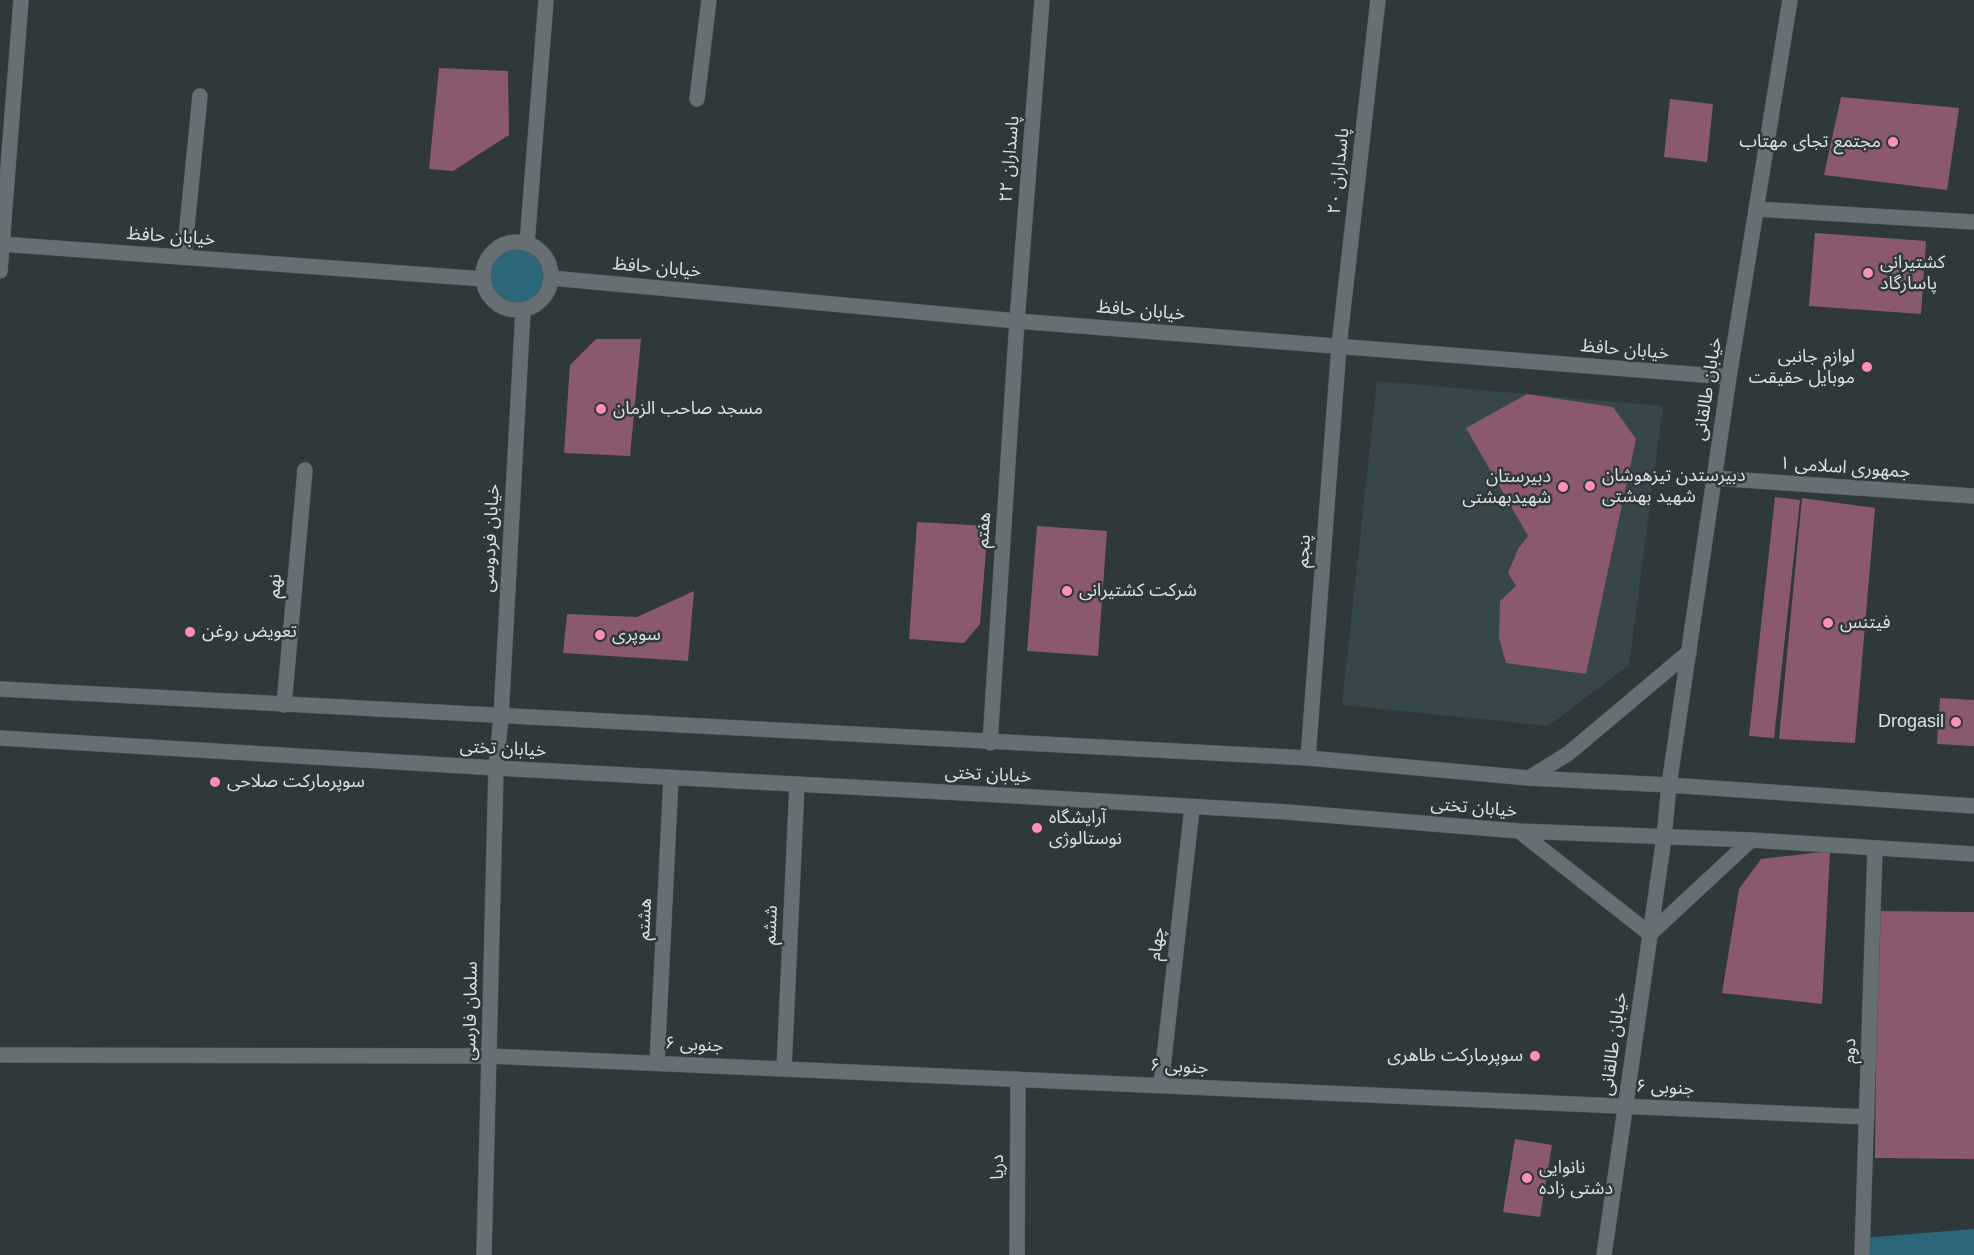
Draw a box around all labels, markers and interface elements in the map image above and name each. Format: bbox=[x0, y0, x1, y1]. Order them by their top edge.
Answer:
street label: پاسداران ۲۲ bbox=[995, 115, 1025, 203]
street label: پاسداران ۲۰ bbox=[1324, 127, 1354, 215]
place label: مجتمع تجای مهتاب bbox=[1739, 131, 1881, 153]
marker: مجتمع تجای مهتاب bbox=[1886, 135, 1900, 149]
street label: خیابان حافظ bbox=[126, 223, 216, 251]
place label: کشتیرانی پاسارگاد bbox=[1880, 252, 1945, 294]
street label: خیابان حافظ bbox=[612, 253, 702, 283]
marker: کشتیرانی پاسارگاد bbox=[1861, 266, 1875, 280]
street label: خیابان حافظ bbox=[1096, 296, 1186, 326]
street label: خیابان حافظ bbox=[1580, 335, 1670, 365]
street label: خیابان طالقانی bbox=[1689, 336, 1727, 442]
place label: لوازم جانبی موبایل حقیقت bbox=[1749, 346, 1855, 388]
marker: لوازم جانبی موبایل حقیقت bbox=[1860, 360, 1874, 374]
place label: مسجد صاحب الزمان bbox=[613, 398, 763, 420]
marker: مسجد صاحب الزمان bbox=[594, 402, 608, 416]
street label: جمهوری اسلامی ۱ bbox=[1779, 453, 1911, 483]
place label: دبیرستدن تیزهوشان شهید بهشتی bbox=[1602, 465, 1745, 508]
place label: دبیرستان شهیدبهشتی bbox=[1462, 466, 1551, 508]
marker: دبیرستدن تیزهوشان شهید بهشتی bbox=[1583, 479, 1597, 493]
marker: دبیرستان شهیدبهشتی bbox=[1556, 480, 1570, 494]
street label: خیابان فردوسی bbox=[477, 483, 505, 593]
street label: هفتم bbox=[972, 511, 996, 549]
street label: پنجم bbox=[1292, 534, 1316, 568]
street label: نهم bbox=[263, 573, 287, 599]
place label: شرکت کشتیرانی bbox=[1079, 580, 1197, 602]
marker: شرکت کشتیرانی bbox=[1060, 584, 1074, 598]
place label: فیتنس bbox=[1840, 612, 1890, 634]
marker: فیتنس bbox=[1821, 616, 1835, 630]
place label: تعویض روغن bbox=[202, 621, 297, 643]
place label: سوپری bbox=[612, 624, 661, 646]
marker: تعویض روغن bbox=[183, 625, 197, 639]
marker: سوپری bbox=[593, 628, 607, 642]
place label: Drogasil bbox=[1878, 711, 1944, 733]
marker: Drogasil bbox=[1949, 715, 1963, 729]
street label: خیابان تختی bbox=[459, 736, 547, 762]
street label: خیابان تختی bbox=[944, 762, 1032, 788]
place label: سوپرمارکت صلاحی bbox=[227, 771, 365, 793]
marker: سوپرمارکت صلاحی bbox=[208, 775, 222, 789]
street label: خیابان تختی bbox=[1430, 793, 1518, 823]
place label: آرایشگاه نوستالوژی bbox=[1049, 807, 1122, 850]
marker: آرایشگاه نوستالوژی bbox=[1030, 821, 1044, 835]
street label: هشتم bbox=[633, 897, 657, 941]
street label: ششم bbox=[759, 905, 783, 945]
street label: چهام bbox=[1144, 926, 1170, 962]
street label: سلمان فارسی bbox=[459, 961, 483, 1061]
street label: خیابان طالقانی bbox=[1596, 991, 1632, 1097]
street label: ۶ جنوبی bbox=[664, 1033, 724, 1057]
street label: دوم bbox=[1839, 1038, 1861, 1064]
place label: سوپرمارکت طاهری bbox=[1387, 1045, 1523, 1067]
marker: سوپرمارکت طاهری bbox=[1528, 1049, 1542, 1063]
street label: ۶ جنوبی bbox=[1149, 1055, 1209, 1079]
street label: ۶ جنوبی bbox=[1635, 1076, 1695, 1100]
street label: دریا bbox=[987, 1154, 1009, 1180]
place label: نانوایی دشتی زاده bbox=[1539, 1157, 1613, 1200]
marker: نانوایی دشتی زاده bbox=[1520, 1171, 1534, 1185]

